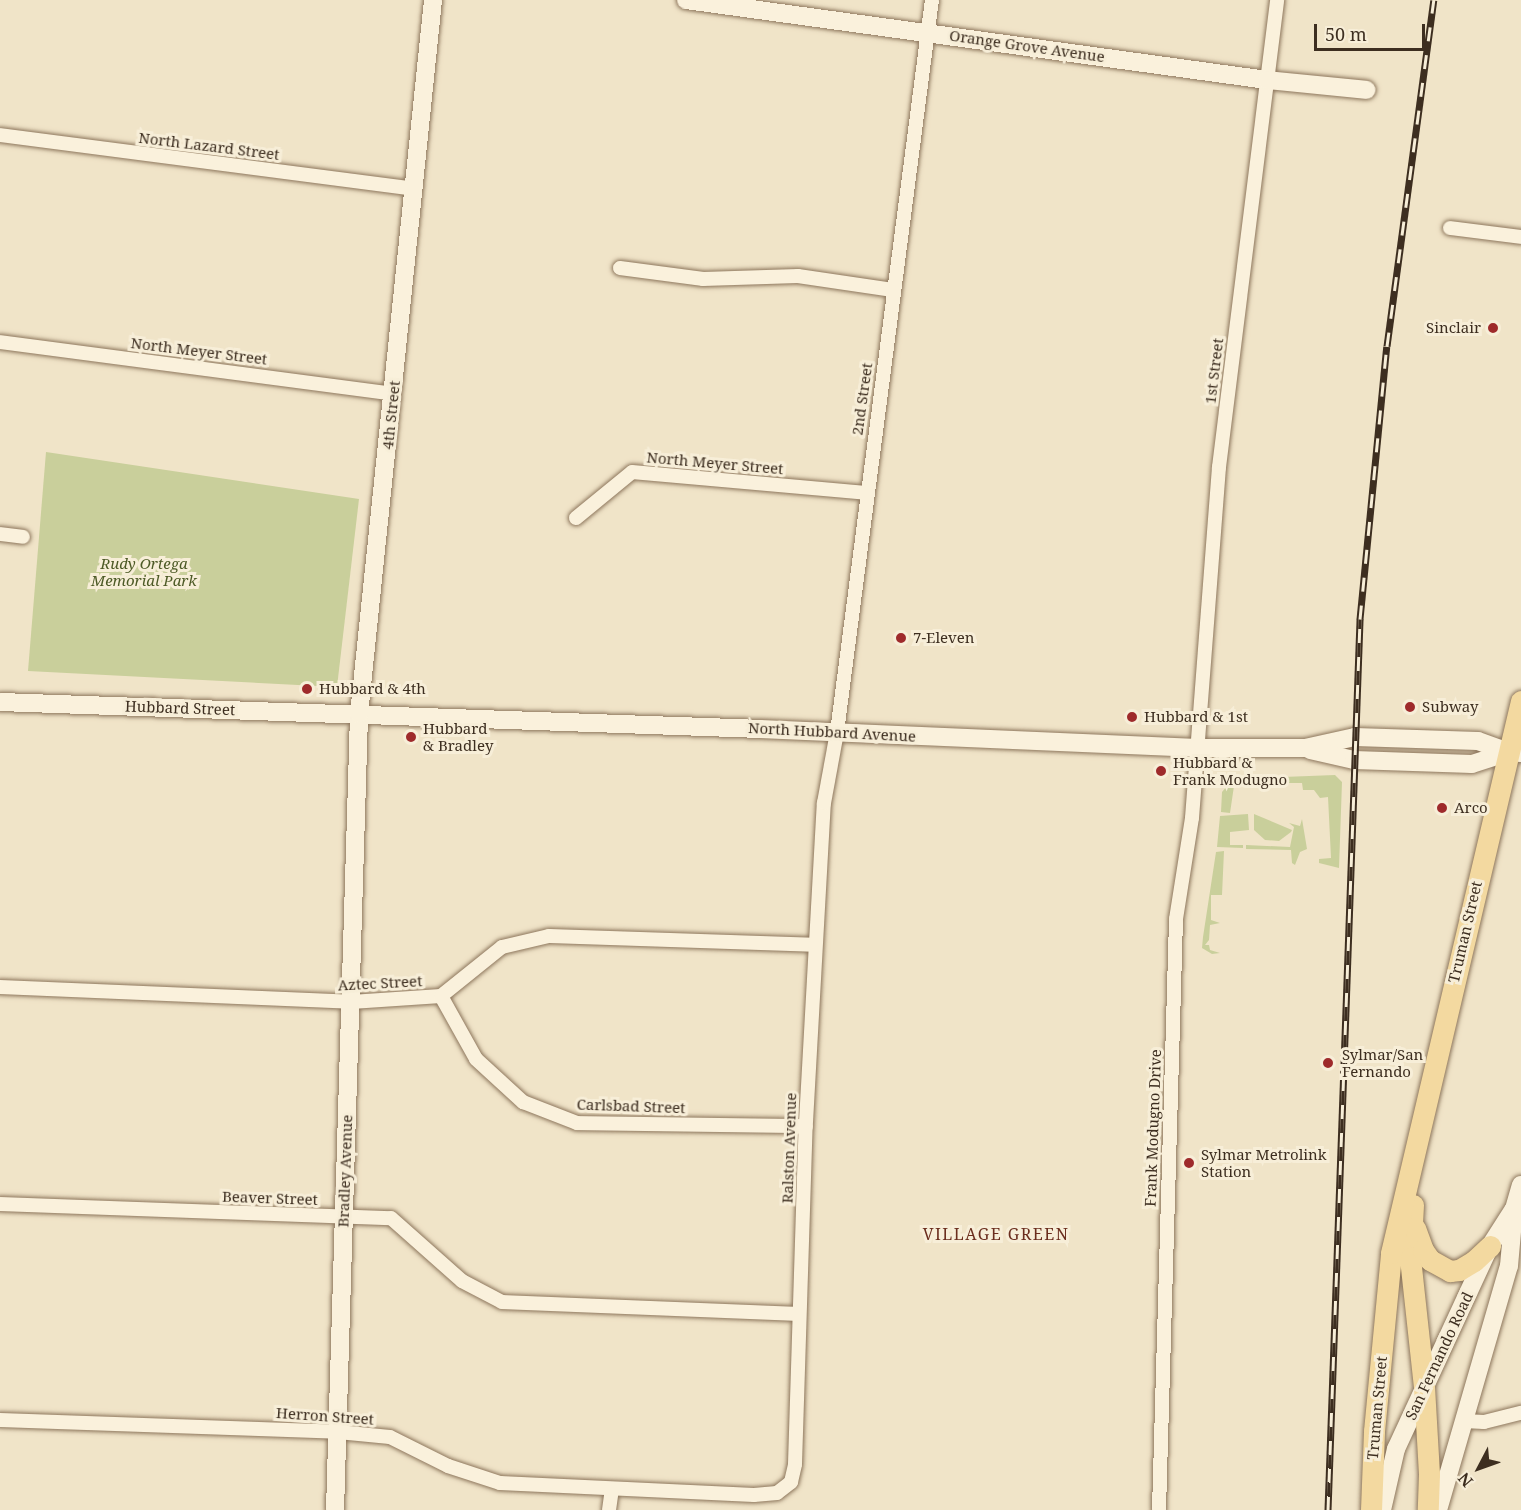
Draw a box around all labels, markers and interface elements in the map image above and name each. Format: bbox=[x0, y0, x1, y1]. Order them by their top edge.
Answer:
scale bar bbox=[1317, 12, 1428, 50]
text: 50 m bbox=[1325, 22, 1367, 46]
street label: Orange Grove Avenue bbox=[948, 26, 1106, 66]
street label: North Lazard Street bbox=[138, 128, 280, 164]
place label: Sinclair bbox=[1426, 319, 1481, 337]
marker: Sinclair bbox=[1486, 321, 1500, 335]
street label: North Meyer Street bbox=[130, 334, 268, 368]
street label: 1st Street bbox=[1201, 337, 1227, 405]
street label: 2nd Street bbox=[848, 362, 876, 436]
street label: 4th Street bbox=[378, 380, 404, 450]
street label: North Meyer Street bbox=[646, 448, 784, 478]
park label: Rudy Ortega Memorial Park bbox=[91, 554, 197, 589]
place label: 7-Eleven bbox=[913, 629, 974, 647]
marker: 7-Eleven bbox=[894, 631, 908, 645]
place label: Hubbard & 4th bbox=[319, 680, 426, 698]
marker: Hubbard & 4th bbox=[300, 682, 314, 696]
street label: Hubbard Street bbox=[125, 697, 235, 719]
place label: Subway bbox=[1422, 698, 1478, 716]
marker: Subway bbox=[1403, 700, 1417, 714]
place label: Hubbard & 1st bbox=[1144, 708, 1248, 726]
marker: Hubbard & 1st bbox=[1125, 710, 1139, 724]
place label: Hubbard & Bradley bbox=[423, 719, 493, 754]
street label: North Hubbard Avenue bbox=[748, 719, 916, 745]
marker: Hubbard & Bradley bbox=[404, 730, 418, 744]
place label: Hubbard & Frank Modugno bbox=[1173, 753, 1287, 788]
marker: Hubbard & Frank Modugno bbox=[1154, 764, 1168, 778]
place label: Arco bbox=[1454, 799, 1488, 817]
marker: Arco bbox=[1435, 801, 1449, 815]
street label: Truman Street bbox=[1445, 879, 1485, 985]
street label: Aztec Street bbox=[337, 972, 423, 994]
place label: Sylmar/San Fernando bbox=[1342, 1045, 1423, 1080]
street label: Frank Modugno Drive bbox=[1141, 1049, 1165, 1207]
marker: Sylmar/San Fernando bbox=[1319, 1054, 1337, 1072]
street label: Ralston Avenue bbox=[778, 1092, 800, 1204]
street label: Carlsbad Street bbox=[576, 1095, 686, 1117]
street label: Bradley Avenue bbox=[334, 1114, 356, 1228]
place label: Sylmar Metrolink Station bbox=[1201, 1145, 1327, 1180]
marker: Sylmar Metrolink Station bbox=[1182, 1156, 1196, 1170]
street label: Beaver Street bbox=[222, 1187, 318, 1209]
district label: VILLAGE GREEN bbox=[923, 1224, 1069, 1244]
street label: San Fernando Road bbox=[1401, 1289, 1477, 1423]
street label: Truman Street bbox=[1364, 1356, 1390, 1460]
street label: Herron Street bbox=[275, 1404, 375, 1428]
north arrow bbox=[1449, 1438, 1509, 1498]
text: N bbox=[1453, 1468, 1478, 1492]

